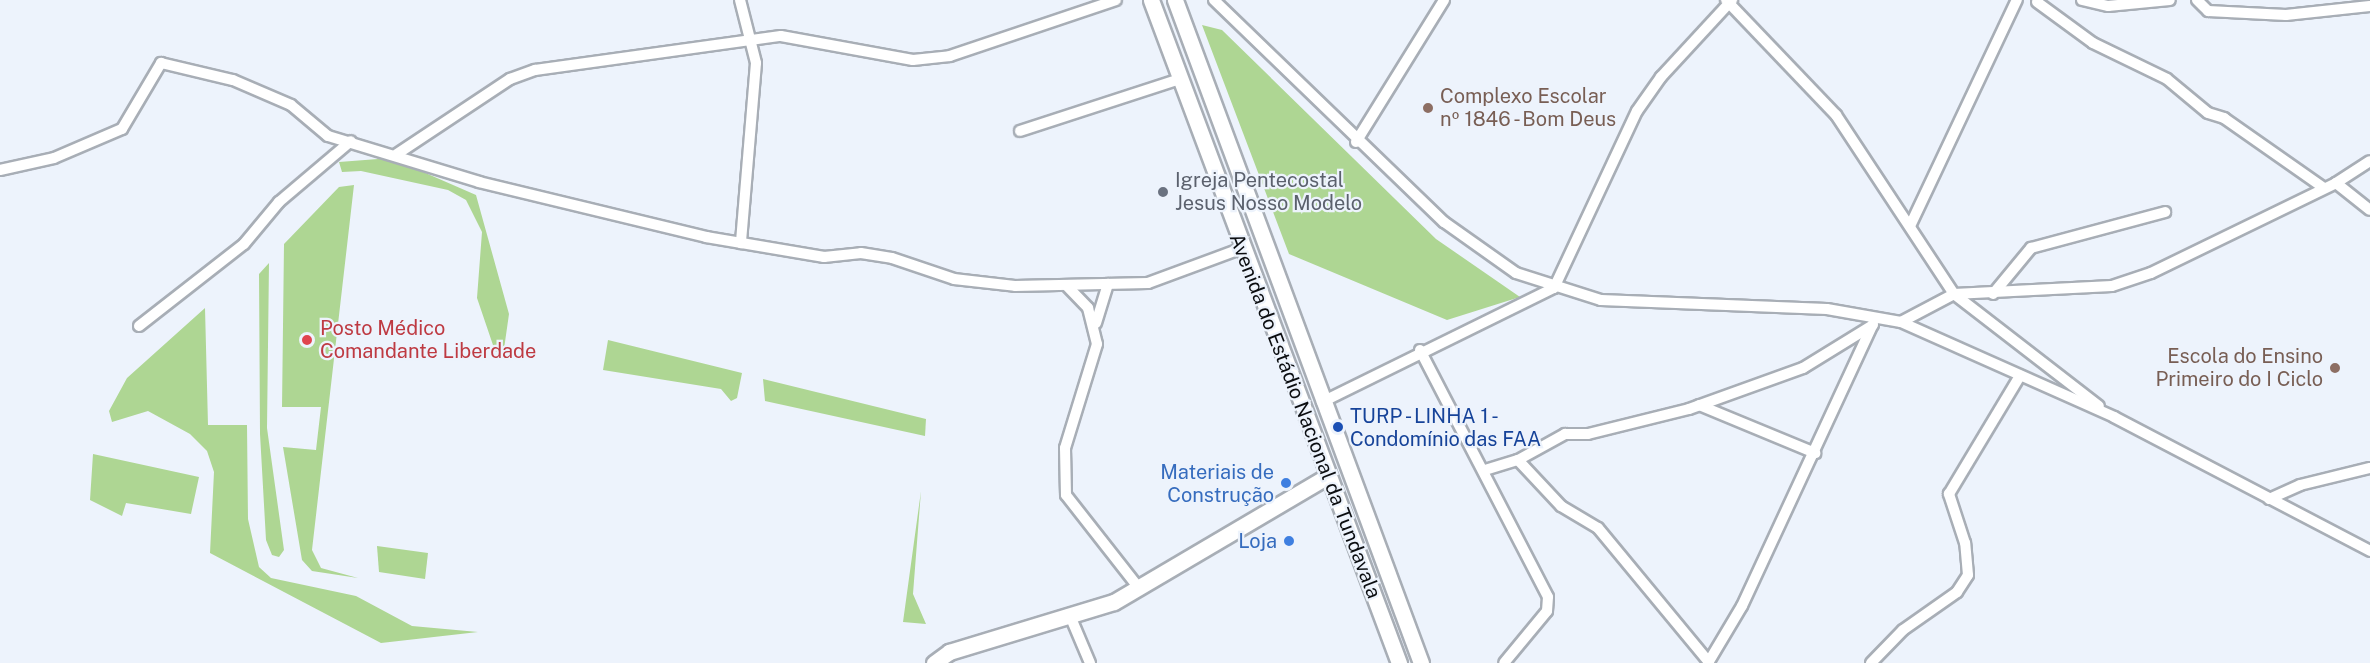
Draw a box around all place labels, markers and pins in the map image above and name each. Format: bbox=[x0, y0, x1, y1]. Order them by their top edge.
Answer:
place label: Complexo Escolar nº 1846 - Bom Deus bbox=[1440, 84, 1622, 131]
marker: Complexo Escolar nº 1846 - Bom Deus bbox=[1421, 101, 1435, 115]
place label: Igreja Pentecostal Jesus Nosso Modelo bbox=[1175, 168, 1362, 215]
marker: Igreja Pentecostal Jesus Nosso Modelo bbox=[1156, 185, 1170, 199]
place label: Posto Médico Comandante Liberdade bbox=[320, 316, 537, 363]
marker: Posto Médico Comandante Liberdade bbox=[298, 331, 316, 349]
place label: Escola do Ensino Primeiro do I Ciclo bbox=[2155, 344, 2323, 391]
marker: Escola do Ensino Primeiro do I Ciclo bbox=[2328, 361, 2342, 375]
place label: TURP - LINHA 1 - Condomínio das FAA bbox=[1350, 404, 1542, 451]
marker: TURP - LINHA 1 - Condomínio das FAA bbox=[1331, 420, 1345, 434]
place label: Materiais de Construção bbox=[1160, 460, 1274, 507]
marker: Materiais de Construção bbox=[1279, 476, 1293, 490]
place label: Loja bbox=[1238, 529, 1277, 553]
marker: Loja bbox=[1282, 534, 1296, 548]

